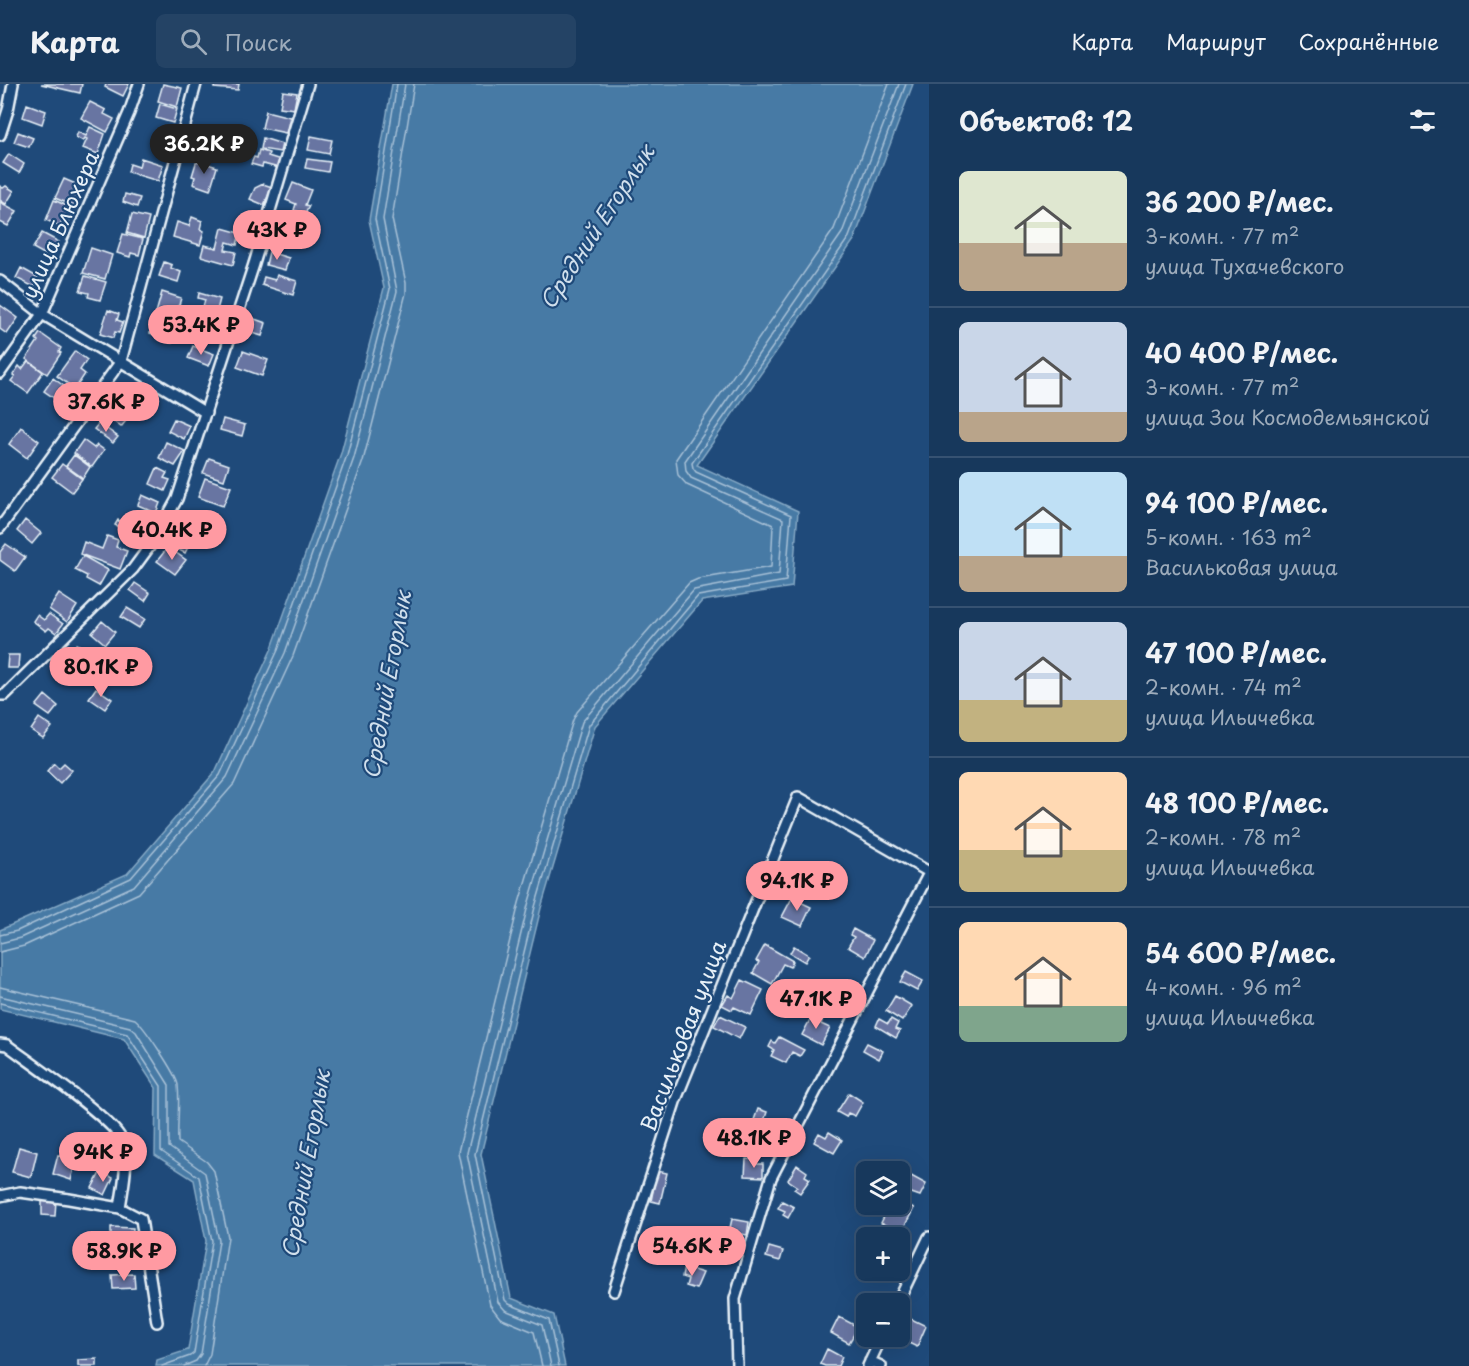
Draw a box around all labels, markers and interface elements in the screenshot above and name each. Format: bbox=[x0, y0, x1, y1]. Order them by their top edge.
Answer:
search box bbox=[156, 14, 576, 68]
text: Карта bbox=[30, 20, 120, 63]
icon: search bbox=[177, 25, 210, 58]
text: Поиск bbox=[225, 25, 292, 58]
text: Карта bbox=[1072, 25, 1133, 57]
text: Маршрут bbox=[1166, 25, 1266, 57]
text: Сохранённые bbox=[1299, 25, 1439, 57]
text: Объектов: 12 bbox=[959, 101, 1133, 140]
icon: filters bbox=[1406, 104, 1439, 137]
pin: 36.2K ₽ bbox=[149, 124, 259, 175]
text: 36.2K ₽ bbox=[164, 128, 244, 158]
water label: Средний Егорлык bbox=[530, 136, 662, 315]
street label: улица Блюхера bbox=[12, 145, 106, 303]
text: 36 200 ₽/мес. bbox=[1145, 182, 1334, 221]
icon: home bbox=[1007, 195, 1079, 267]
pin: 43K ₽ bbox=[235, 210, 319, 261]
text: 43K ₽ bbox=[247, 214, 307, 244]
text: 3-комн. · 77 m² bbox=[1145, 221, 1299, 251]
text: улица Тухачевского bbox=[1145, 251, 1344, 281]
pin: 53.4K ₽ bbox=[146, 305, 256, 356]
text: 53.4K ₽ bbox=[162, 309, 240, 339]
text: 40 400 ₽/мес. bbox=[1145, 333, 1338, 372]
icon: home bbox=[1007, 346, 1079, 418]
text: 3-комн. · 77 m² bbox=[1145, 372, 1299, 402]
pin: 37.6K ₽ bbox=[51, 382, 161, 433]
text: 37.6K ₽ bbox=[67, 386, 145, 416]
text: улица Зои Космодемьянской bbox=[1145, 402, 1430, 432]
text: 94 100 ₽/мес. bbox=[1145, 483, 1328, 522]
icon: home bbox=[1007, 496, 1079, 568]
pin: 40.4K ₽ bbox=[117, 510, 227, 561]
text: 40.4K ₽ bbox=[132, 514, 212, 544]
text: 5-комн. · 163 m² bbox=[1145, 522, 1312, 552]
text: Васильковая улица bbox=[1145, 552, 1338, 582]
water label: Средний Егорлык bbox=[353, 586, 419, 781]
text: 47 100 ₽/мес. bbox=[1145, 633, 1327, 672]
icon: home bbox=[1007, 646, 1079, 718]
pin: 80.1K ₽ bbox=[46, 647, 156, 698]
text: 80.1K ₽ bbox=[63, 651, 139, 681]
text: 2-комн. · 74 m² bbox=[1145, 672, 1302, 702]
text: улица Ильичевка bbox=[1145, 702, 1314, 732]
text: 48 100 ₽/мес. bbox=[1145, 783, 1329, 822]
icon: home bbox=[1007, 796, 1079, 868]
text: 2-комн. · 78 m² bbox=[1145, 822, 1301, 852]
text: улица Ильичевка bbox=[1145, 852, 1314, 882]
pin: 94.1K ₽ bbox=[742, 861, 852, 912]
text: 94.1K ₽ bbox=[760, 865, 834, 895]
text: 54 600 ₽/мес. bbox=[1145, 933, 1336, 972]
street label: Васильковая улица bbox=[631, 934, 734, 1135]
icon: home bbox=[1007, 946, 1079, 1018]
text: 4-комн. · 96 m² bbox=[1145, 972, 1302, 1002]
pin: 47.1K ₽ bbox=[761, 979, 871, 1030]
text: 47.1K ₽ bbox=[780, 983, 852, 1013]
text: улица Ильичевка bbox=[1145, 1002, 1314, 1032]
water label: Средний Егорлык bbox=[272, 1065, 338, 1260]
pin: 48.1K ₽ bbox=[699, 1118, 809, 1169]
text: 48.1K ₽ bbox=[717, 1122, 791, 1152]
pin: 94K ₽ bbox=[61, 1132, 145, 1183]
text: 94K ₽ bbox=[73, 1136, 133, 1166]
map controls bbox=[856, 1161, 910, 1347]
button: layers bbox=[856, 1161, 910, 1215]
pin: 54.6K ₽ bbox=[637, 1226, 747, 1277]
button: + bbox=[856, 1227, 910, 1281]
text: 54.6K ₽ bbox=[652, 1230, 732, 1260]
pin: 58.9K ₽ bbox=[69, 1231, 179, 1282]
text: 58.9K ₽ bbox=[86, 1235, 162, 1265]
button: − bbox=[856, 1293, 910, 1347]

